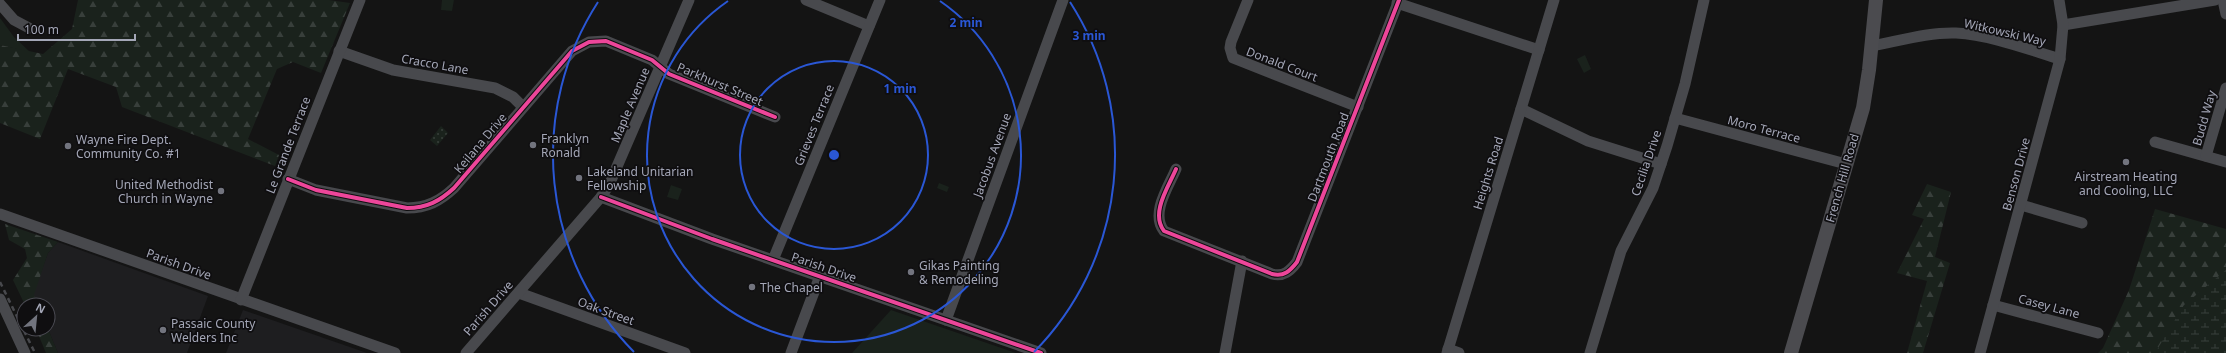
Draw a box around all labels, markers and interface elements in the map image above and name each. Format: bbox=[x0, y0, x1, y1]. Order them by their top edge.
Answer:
text: 2 min bbox=[949, 14, 983, 31]
street label: Witkowski Way bbox=[1962, 14, 2048, 50]
scale bar bbox=[18, 16, 135, 42]
text: 100 m bbox=[24, 21, 59, 38]
text: 3 min bbox=[1072, 27, 1106, 44]
street label: Donald Court bbox=[1244, 43, 1321, 86]
street label: Cracco Lane bbox=[400, 50, 470, 78]
street label: Parkhurst Street bbox=[674, 58, 766, 110]
street label: Maple Avenue bbox=[607, 65, 654, 145]
text: 1 min bbox=[883, 80, 917, 97]
street label: Grieves Terrace bbox=[790, 81, 838, 168]
street label: Budd Way bbox=[2188, 87, 2220, 148]
street label: Le Grande Terrace bbox=[262, 94, 314, 196]
street label: Keilana Drive bbox=[450, 109, 510, 177]
street label: Jacobus Avenue bbox=[968, 110, 1015, 201]
street label: Dartmouth Road bbox=[1303, 110, 1353, 204]
street label: Moro Terrace bbox=[1726, 111, 1803, 147]
street label: Cecilia Drive bbox=[1627, 127, 1665, 198]
place label: Franklyn Ronald bbox=[541, 130, 589, 161]
place label: Wayne Fire Dept. Community Co. #1 bbox=[76, 131, 181, 162]
street label: French Hill Road bbox=[1821, 132, 1863, 224]
street label: Heights Road bbox=[1469, 134, 1507, 212]
street label: Benson Drive bbox=[1998, 135, 2034, 213]
marker: Franklyn Ronald bbox=[528, 140, 538, 150]
marker: Wayne Fire Dept. Community Co. #1 bbox=[63, 141, 73, 151]
centre of rings bbox=[827, 148, 841, 162]
marker: Airstream Heating and Cooling, LLC bbox=[2121, 157, 2131, 167]
place label: Lakeland Unitarian Fellowship bbox=[587, 163, 694, 194]
place label: Airstream Heating and Cooling, LLC bbox=[2075, 168, 2177, 199]
marker: Lakeland Unitarian Fellowship bbox=[574, 173, 584, 183]
place label: United Methodist Church in Wayne bbox=[115, 176, 214, 207]
marker: United Methodist Church in Wayne bbox=[216, 186, 226, 196]
street label: Parish Drive bbox=[144, 244, 214, 284]
street label: Parish Drive bbox=[789, 248, 859, 286]
place label: Gikas Painting & Remodeling bbox=[919, 257, 1000, 288]
marker: Gikas Painting & Remodeling bbox=[906, 267, 916, 277]
street label: Parish Drive bbox=[459, 277, 517, 339]
place label: The Chapel bbox=[760, 279, 823, 296]
marker: The Chapel bbox=[747, 282, 757, 292]
street label: Casey Lane bbox=[2016, 290, 2082, 322]
street label: Oak Street bbox=[575, 293, 637, 329]
north arrow bbox=[16, 297, 56, 337]
text: N bbox=[33, 299, 48, 316]
place label: Passaic County Welders Inc bbox=[171, 315, 256, 346]
marker: Passaic County Welders Inc bbox=[158, 325, 168, 335]

